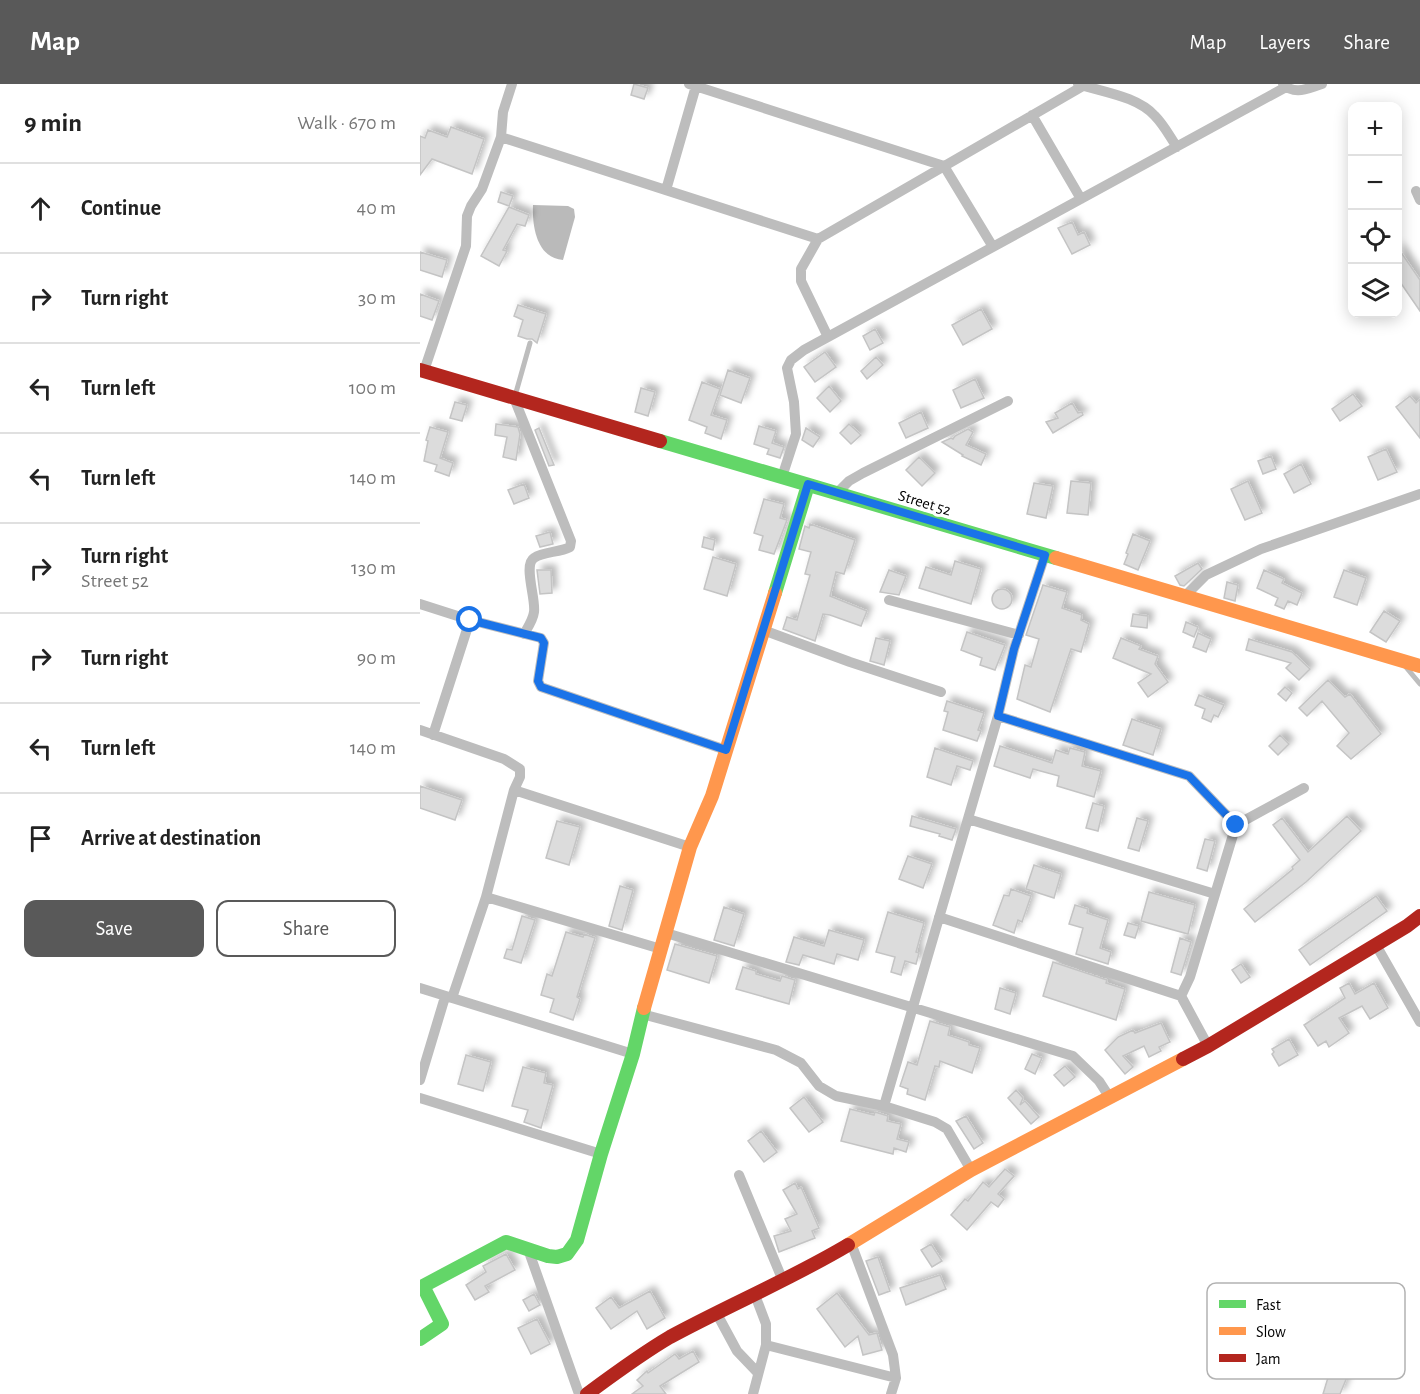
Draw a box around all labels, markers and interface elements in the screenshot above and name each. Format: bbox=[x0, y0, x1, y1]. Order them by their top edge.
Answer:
text: Map bbox=[30, 28, 80, 56]
text: Map bbox=[1190, 32, 1226, 53]
text: Layers bbox=[1259, 32, 1310, 53]
text: Share bbox=[1343, 32, 1390, 53]
map controls bbox=[1348, 102, 1402, 318]
button: + bbox=[1348, 102, 1402, 156]
text: 9 min bbox=[24, 110, 82, 136]
text: Walk · 670 m bbox=[297, 113, 396, 133]
button: − bbox=[1348, 156, 1402, 210]
icon: ahead bbox=[24, 192, 57, 225]
text: Continue bbox=[81, 197, 161, 219]
text: 40 m bbox=[357, 198, 396, 218]
button: locate bbox=[1348, 210, 1402, 264]
button: layers bbox=[1348, 264, 1402, 318]
icon: right bbox=[24, 282, 57, 315]
text: Turn right bbox=[81, 287, 168, 309]
text: 30 m bbox=[358, 288, 396, 308]
icon: left bbox=[24, 372, 57, 405]
text: Turn left bbox=[81, 377, 155, 399]
text: 100 m bbox=[349, 378, 396, 398]
icon: left bbox=[24, 462, 57, 495]
text: Turn left bbox=[81, 467, 155, 489]
text: 140 m bbox=[350, 468, 396, 488]
street label: Street 52 bbox=[896, 487, 953, 519]
text: Turn right bbox=[81, 545, 168, 567]
icon: right bbox=[24, 552, 57, 585]
text: 130 m bbox=[351, 558, 396, 578]
text: Street 52 bbox=[81, 571, 149, 591]
route start bbox=[456, 606, 482, 632]
icon: right bbox=[24, 642, 57, 675]
text: Turn right bbox=[81, 647, 168, 669]
text: 90 m bbox=[357, 648, 396, 668]
icon: left bbox=[24, 732, 57, 765]
text: Turn left bbox=[81, 737, 155, 759]
text: 140 m bbox=[350, 738, 396, 758]
route end bbox=[1222, 811, 1248, 837]
icon: arrive bbox=[24, 822, 57, 855]
text: Arrive at destination bbox=[81, 827, 261, 849]
button: Save bbox=[24, 900, 204, 957]
button: Share bbox=[216, 900, 396, 957]
legend bbox=[1207, 1283, 1405, 1379]
text: Fast bbox=[1256, 1297, 1281, 1313]
text: Slow bbox=[1256, 1324, 1286, 1340]
text: Jam bbox=[1256, 1351, 1281, 1367]

